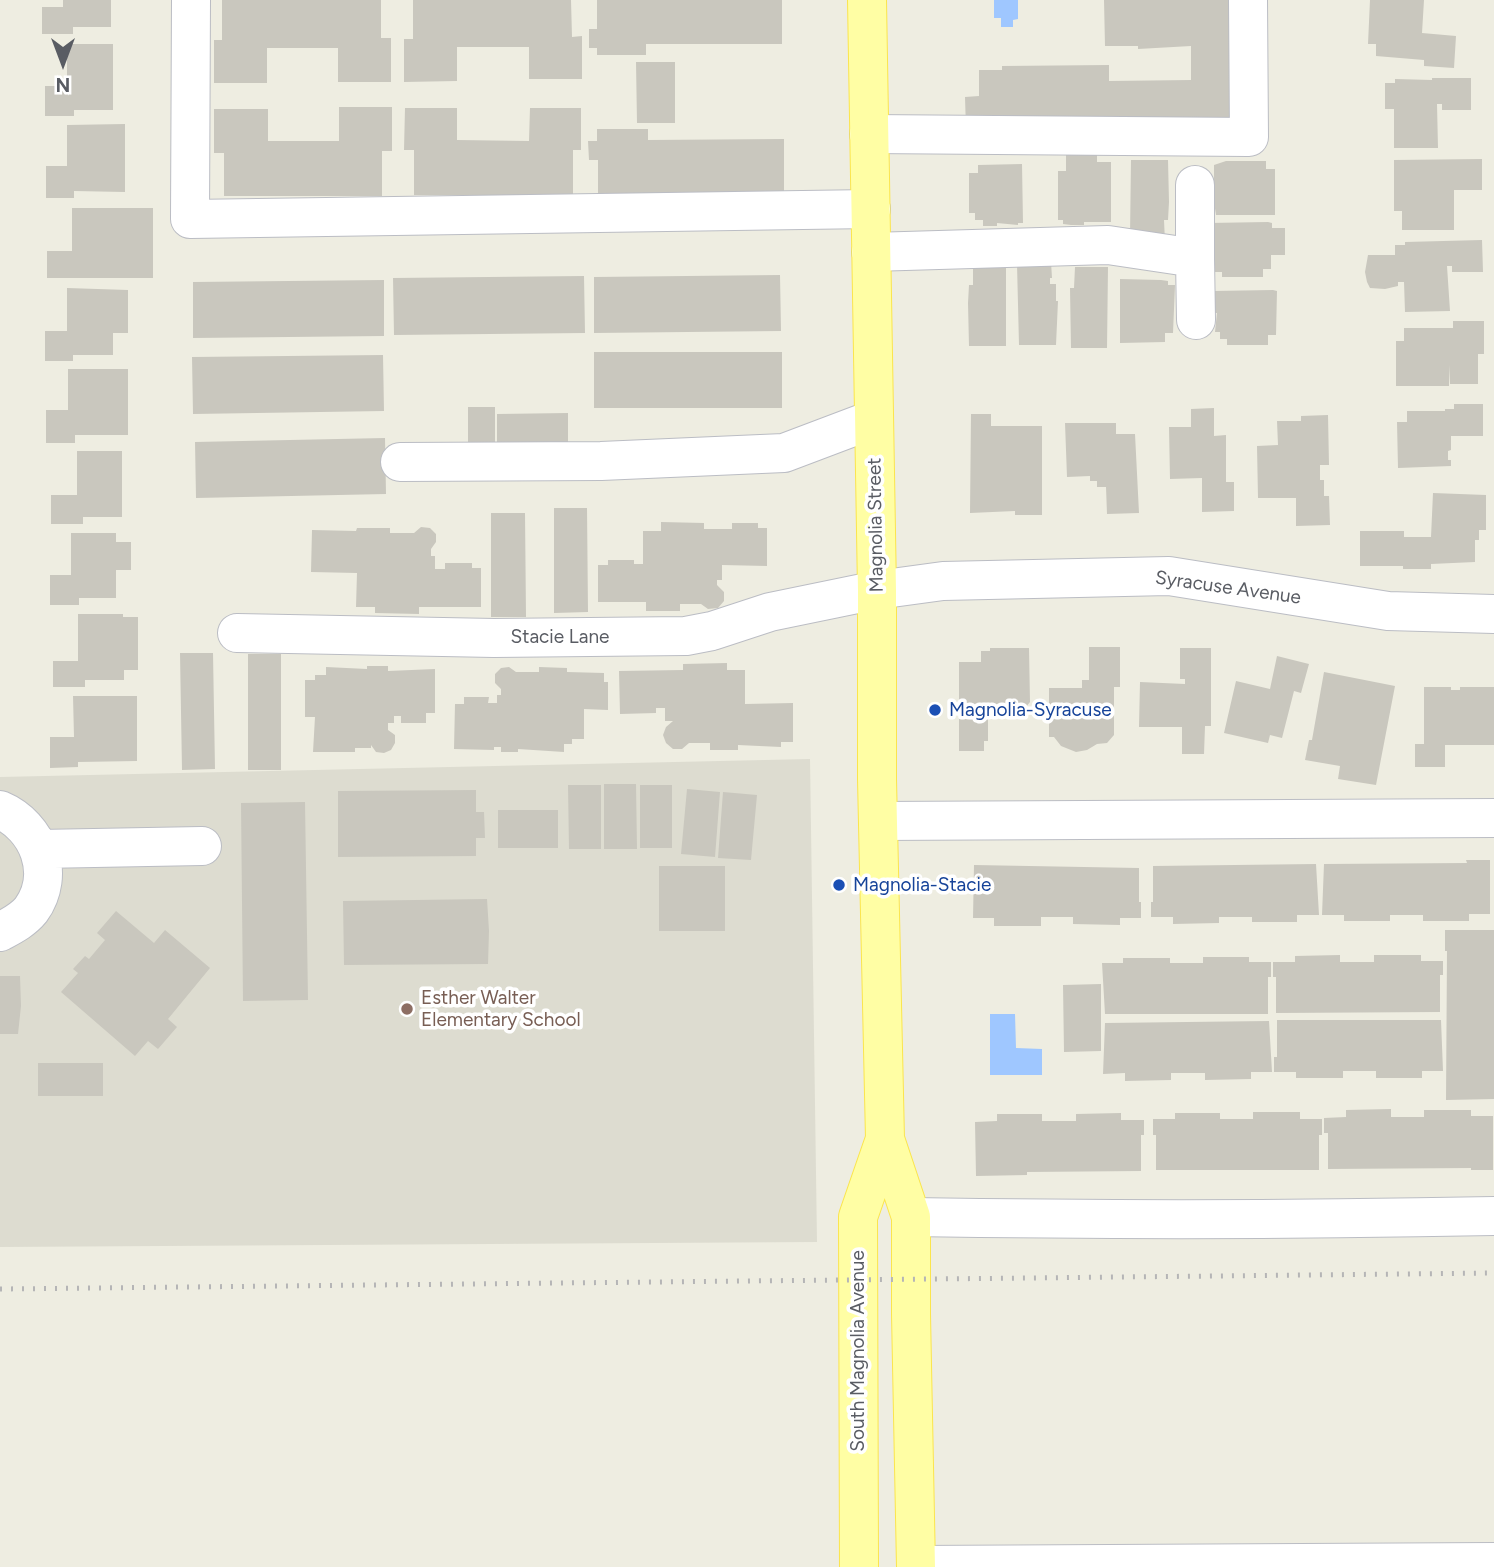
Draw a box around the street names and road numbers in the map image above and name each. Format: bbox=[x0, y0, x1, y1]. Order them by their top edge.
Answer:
street label: Magnolia Street bbox=[863, 457, 889, 593]
street label: Syracuse Avenue bbox=[1154, 566, 1302, 610]
street label: Stacie Lane bbox=[511, 626, 609, 648]
street label: South Magnolia Avenue bbox=[847, 1250, 869, 1452]

